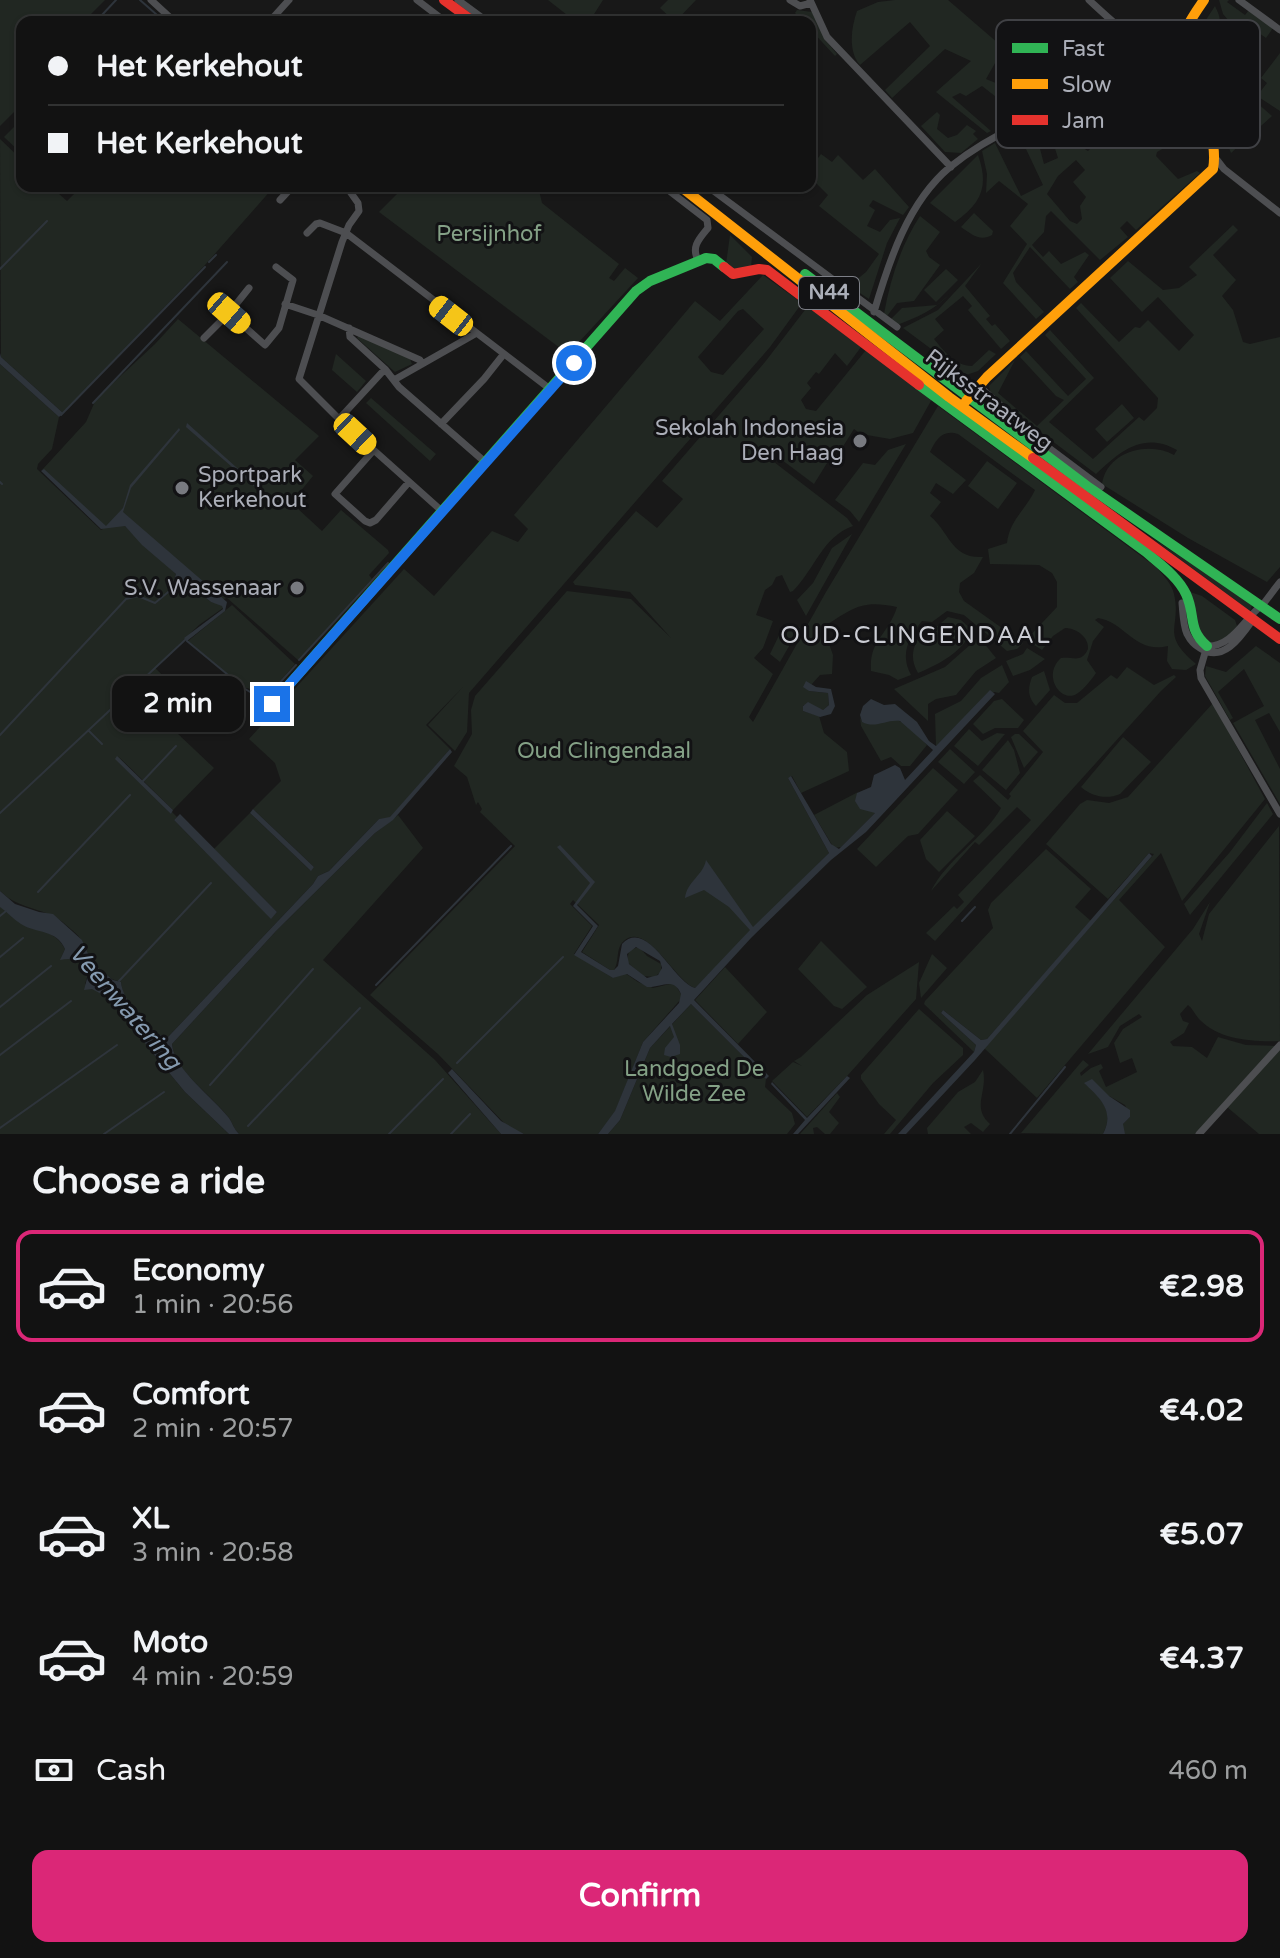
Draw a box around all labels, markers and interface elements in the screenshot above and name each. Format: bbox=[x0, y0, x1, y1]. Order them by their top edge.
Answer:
legend bbox=[996, 20, 1260, 148]
text: Fast bbox=[1062, 36, 1105, 62]
text: Het Kerkehout bbox=[96, 48, 302, 85]
text: Slow bbox=[1062, 72, 1112, 98]
text: Jam bbox=[1062, 108, 1105, 134]
text: Het Kerkehout bbox=[96, 125, 302, 162]
park label: Persijnhof bbox=[436, 221, 542, 247]
road number: N44 bbox=[799, 277, 859, 309]
car bbox=[203, 288, 255, 338]
car bbox=[425, 292, 477, 340]
street label: Rijksstraatweg bbox=[920, 344, 1058, 456]
route start bbox=[556, 345, 592, 381]
car bbox=[329, 409, 381, 459]
place label: Sekolah Indonesia Den Haag bbox=[655, 415, 844, 466]
marker: Sekolah Indonesia Den Haag bbox=[851, 432, 869, 450]
place label: Sportpark Kerkehout bbox=[198, 462, 306, 513]
marker: Sportpark Kerkehout bbox=[173, 479, 191, 497]
place label: S.V. Wassenaar bbox=[124, 575, 282, 601]
marker: S.V. Wassenaar bbox=[288, 579, 306, 597]
district label: OUD-CLINGENDAAL bbox=[780, 621, 1052, 650]
callout: 2 min bbox=[112, 676, 244, 732]
route end bbox=[254, 686, 290, 722]
text: 2 min bbox=[143, 688, 213, 719]
park label: Oud Clingendaal bbox=[517, 738, 691, 764]
water label: Veenwatering bbox=[63, 938, 188, 1077]
park label: Landgoed De Wilde Zee bbox=[624, 1056, 764, 1107]
text: Choose a ride bbox=[32, 1160, 265, 1203]
icon: car bbox=[36, 1250, 108, 1322]
text: Economy bbox=[132, 1252, 265, 1289]
text: €2.98 bbox=[1159, 1268, 1244, 1305]
text: 1 min · 20:56 bbox=[132, 1289, 294, 1320]
icon: car bbox=[36, 1374, 108, 1446]
text: Comfort bbox=[132, 1376, 250, 1413]
text: €4.02 bbox=[1159, 1392, 1244, 1429]
text: 2 min · 20:57 bbox=[132, 1413, 294, 1444]
icon: car bbox=[36, 1498, 108, 1570]
text: XL bbox=[132, 1500, 169, 1537]
text: €5.07 bbox=[1160, 1516, 1244, 1553]
text: 3 min · 20:58 bbox=[132, 1537, 294, 1568]
icon: car bbox=[36, 1622, 108, 1694]
text: Moto bbox=[132, 1624, 208, 1661]
text: €4.37 bbox=[1159, 1640, 1244, 1677]
text: 4 min · 20:59 bbox=[132, 1661, 294, 1692]
icon: cash bbox=[32, 1748, 76, 1792]
text: Cash bbox=[96, 1752, 166, 1789]
text: 460 m bbox=[1168, 1755, 1248, 1786]
button: Confirm bbox=[32, 1850, 1248, 1942]

